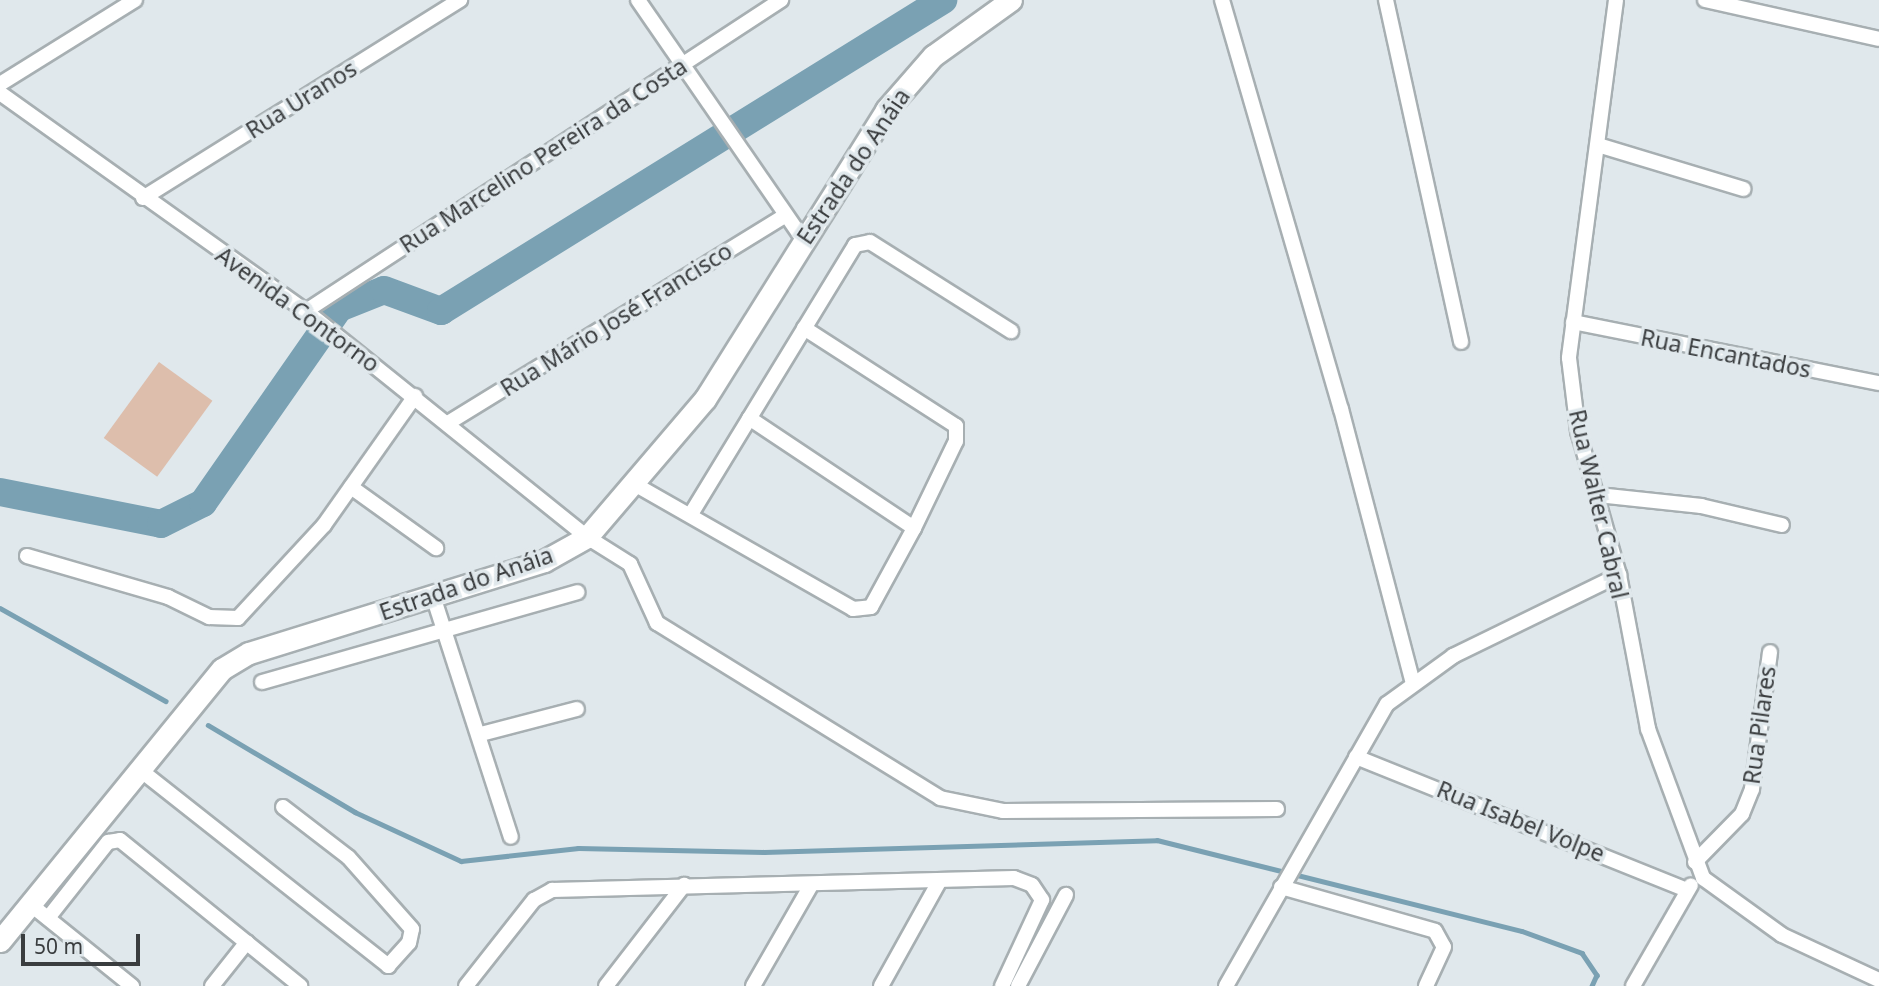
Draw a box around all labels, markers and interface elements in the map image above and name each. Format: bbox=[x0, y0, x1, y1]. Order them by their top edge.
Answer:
street label: Rua Marcelino Pereira da Costa bbox=[394, 52, 692, 258]
street label: Rua Uranos bbox=[241, 54, 361, 144]
street label: Estrada do Anáia bbox=[791, 83, 915, 249]
street label: Rua Mário José Francisco bbox=[495, 236, 737, 402]
street label: Avenida Contorno bbox=[211, 241, 385, 377]
street label: Rua Encantados bbox=[1639, 323, 1813, 383]
street label: Rua Walter Cabral bbox=[1564, 407, 1634, 601]
street label: Estrada do Anáia bbox=[376, 540, 556, 626]
street label: Rua Pilares bbox=[1737, 664, 1781, 786]
street label: Rua Isabel Volpe bbox=[1433, 775, 1609, 867]
scale bar bbox=[24, 920, 144, 964]
text: 50 m bbox=[34, 932, 83, 960]

